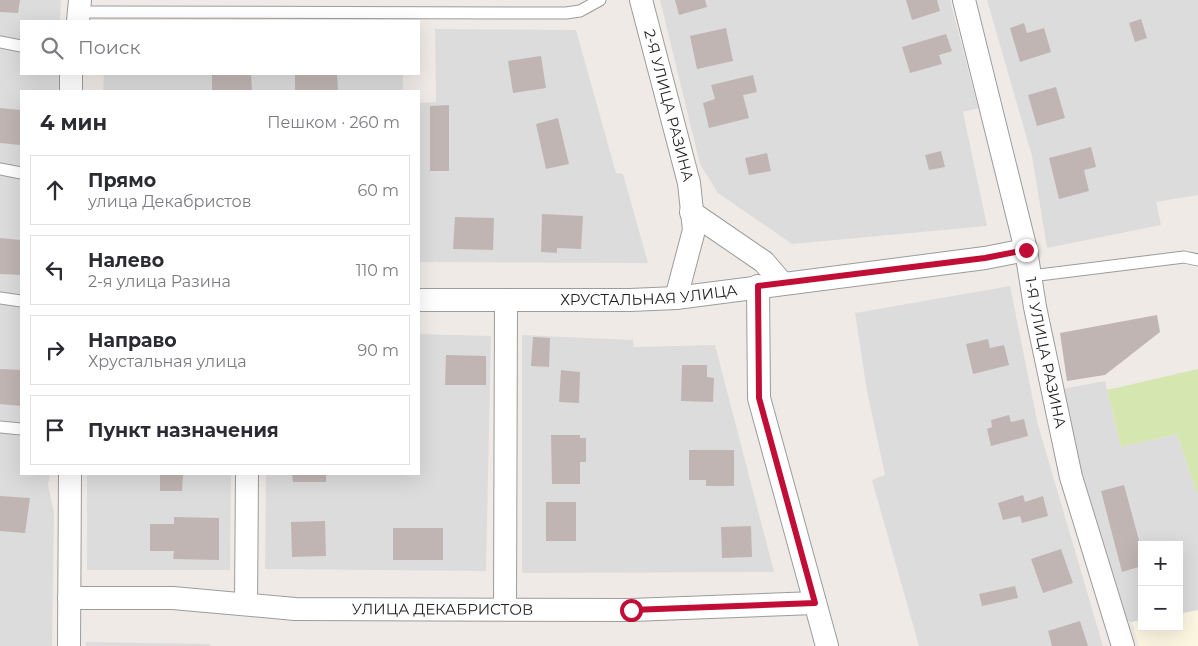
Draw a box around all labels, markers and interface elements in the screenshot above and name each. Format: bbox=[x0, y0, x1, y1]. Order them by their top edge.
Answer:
search box bbox=[20, 20, 420, 75]
street label: 2-Я УЛИЦА РАЗИНА bbox=[640, 27, 698, 184]
icon: search bbox=[38, 34, 66, 62]
text: Поиск bbox=[78, 36, 141, 59]
text: 4 мин bbox=[40, 110, 107, 135]
text: Пешком · 260 m bbox=[267, 113, 400, 132]
text: Прямо bbox=[88, 169, 156, 192]
icon: ahead bbox=[41, 176, 69, 204]
text: 60 m bbox=[357, 181, 399, 200]
text: улица Декабристов bbox=[88, 192, 251, 211]
route end bbox=[1015, 239, 1038, 262]
text: Налево bbox=[88, 249, 164, 272]
icon: left bbox=[41, 256, 69, 284]
text: 110 m bbox=[356, 261, 399, 280]
text: 2-я улица Разина bbox=[88, 272, 231, 291]
street label: 1-Я УЛИЦА РАЗИНА bbox=[1021, 276, 1070, 430]
street label: ХРУСТАЛЬНАЯ УЛИЦА bbox=[560, 280, 738, 309]
text: Направо bbox=[88, 329, 177, 352]
icon: right bbox=[41, 336, 69, 364]
text: 90 m bbox=[357, 341, 399, 360]
text: Хрустальная улица bbox=[88, 352, 247, 371]
icon: arrive bbox=[41, 416, 69, 444]
text: Пункт назначения bbox=[88, 419, 279, 442]
map controls bbox=[1138, 541, 1183, 631]
button: + bbox=[1138, 541, 1183, 586]
button: − bbox=[1138, 586, 1183, 631]
street label: УЛИЦА ДЕКАБРИСТОВ bbox=[352, 599, 533, 619]
route start bbox=[620, 599, 643, 622]

